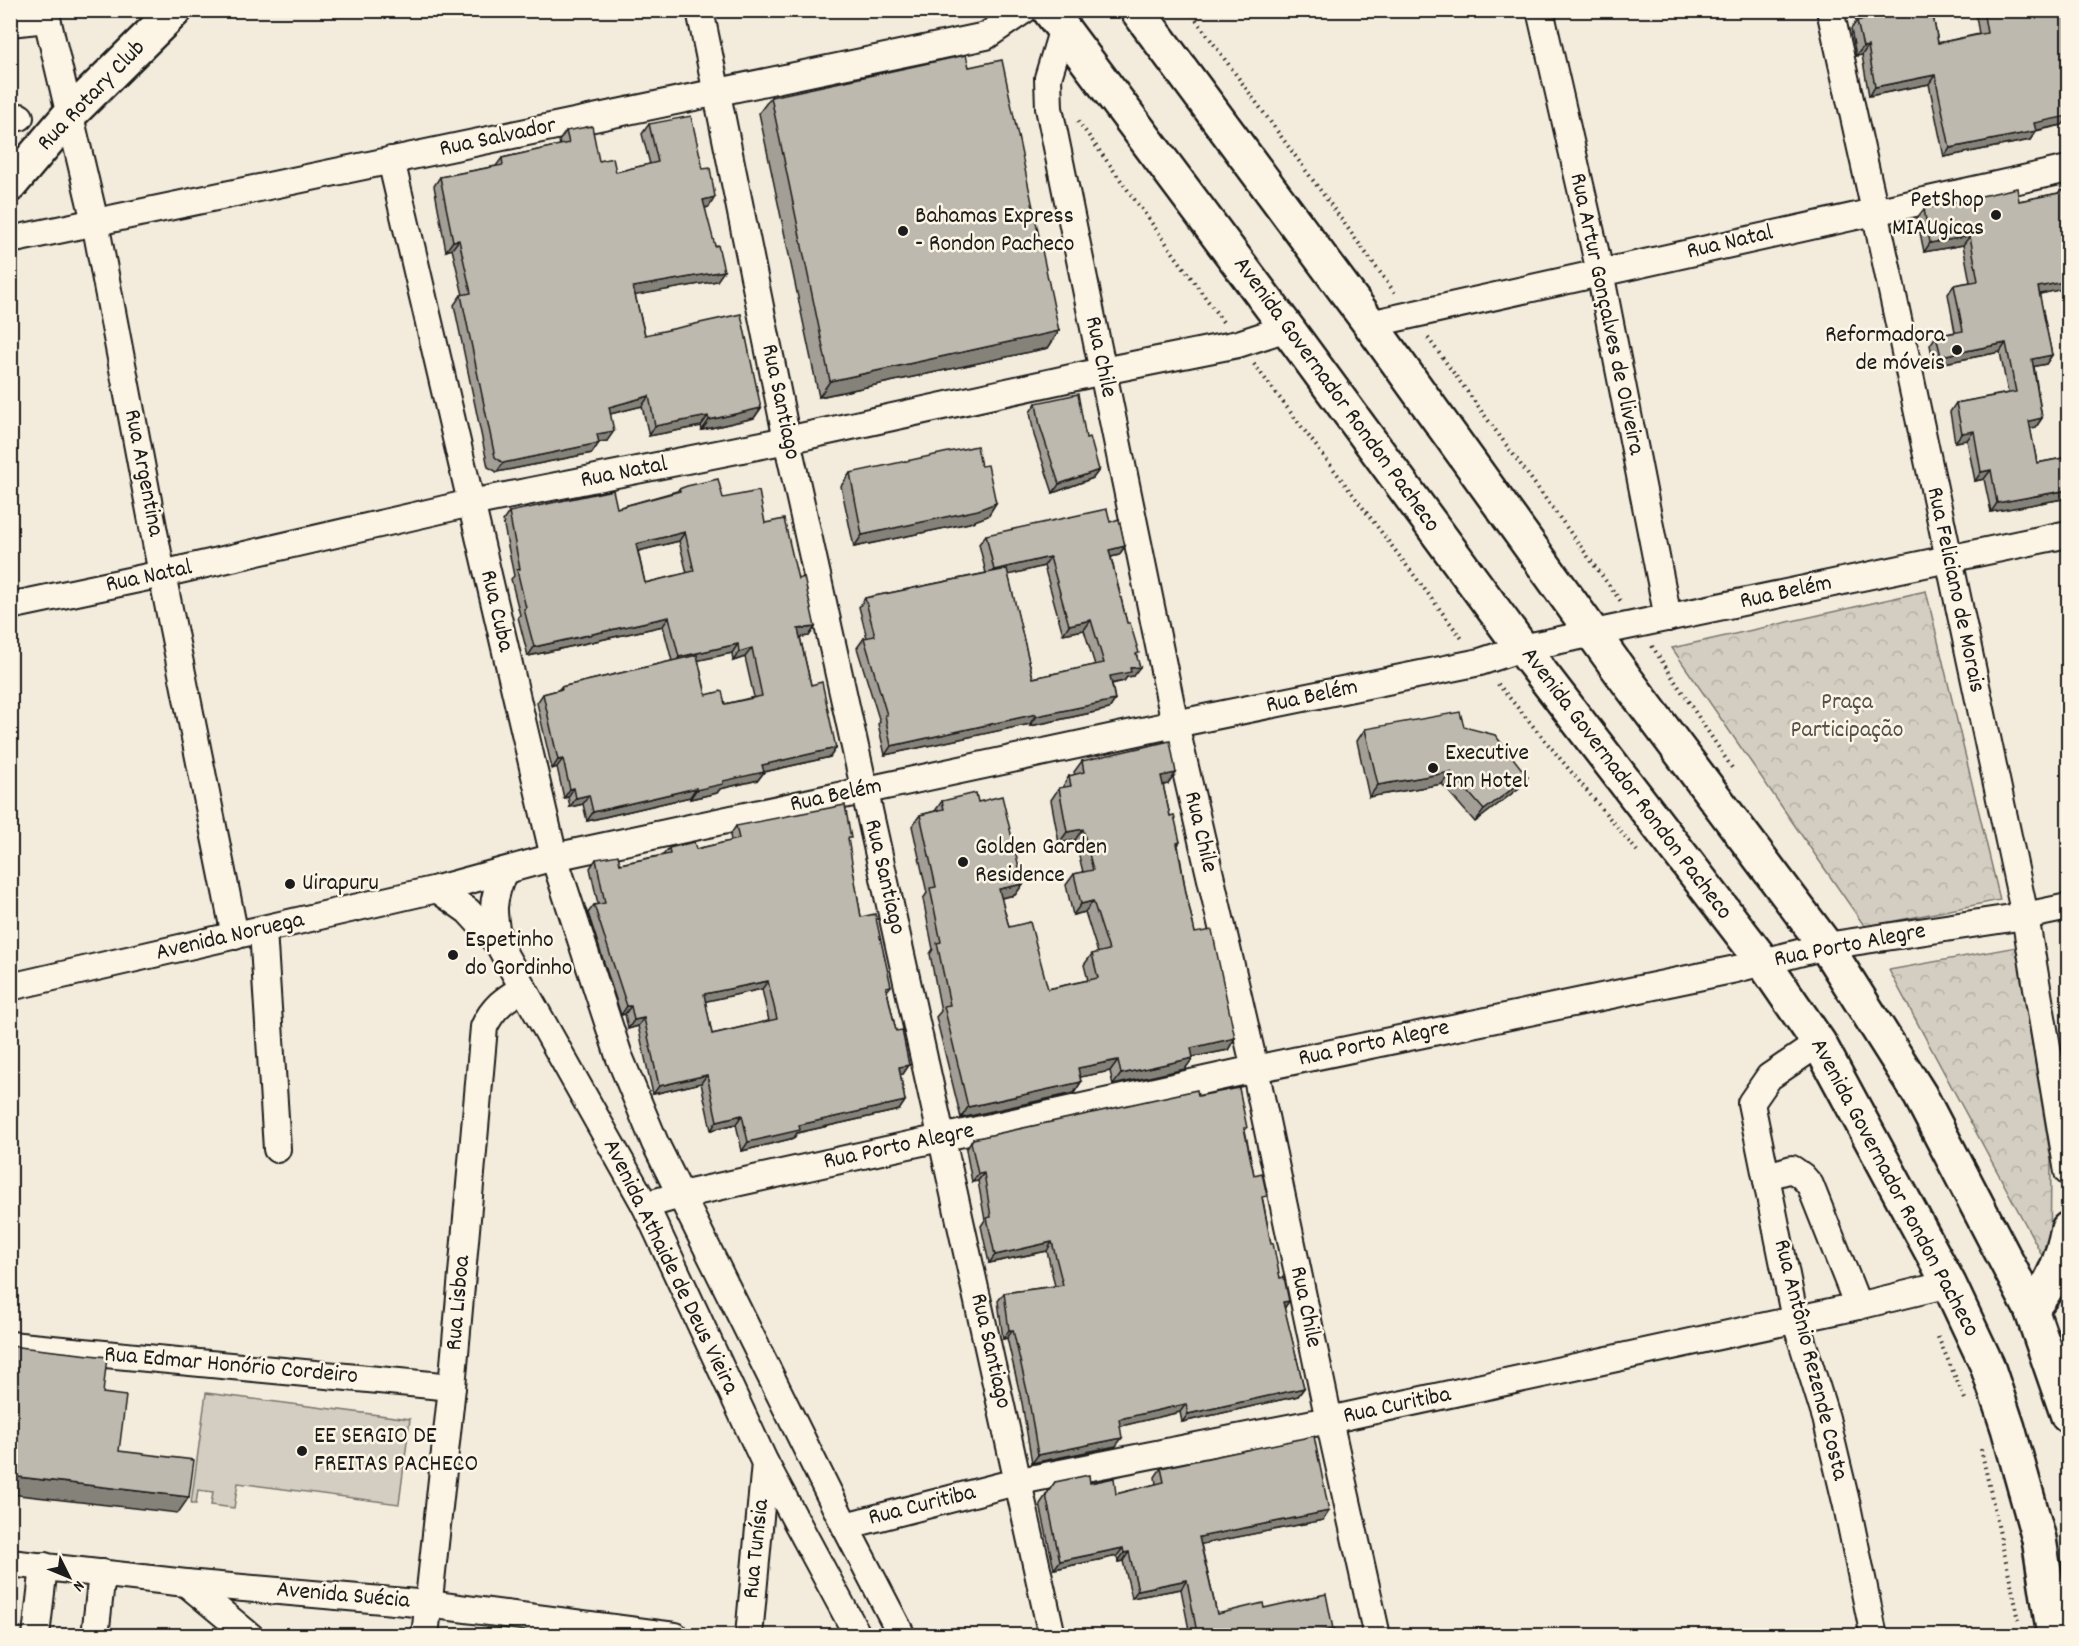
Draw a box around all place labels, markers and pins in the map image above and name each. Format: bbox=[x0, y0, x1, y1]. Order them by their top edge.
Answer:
place label: PetShop MIAUgicas bbox=[1892, 184, 1984, 246]
place label: Bahamas Express - Rondon Pacheco bbox=[915, 200, 1074, 262]
marker: PetShop MIAUgicas bbox=[1989, 208, 2003, 222]
marker: Bahamas Express - Rondon Pacheco bbox=[896, 224, 910, 238]
place label: Reformadora de móveis bbox=[1825, 319, 1946, 381]
marker: Reformadora de móveis bbox=[1950, 343, 1964, 357]
place label: Executive Inn Hotel bbox=[1445, 737, 1529, 799]
marker: Executive Inn Hotel bbox=[1426, 761, 1440, 775]
place label: Golden Garden Residence bbox=[975, 831, 1107, 893]
marker: Golden Garden Residence bbox=[956, 855, 970, 869]
place label: Uirapuru bbox=[302, 867, 379, 901]
marker: Uirapuru bbox=[283, 877, 297, 891]
place label: Espetinho do Gordinho bbox=[465, 924, 573, 986]
marker: Espetinho do Gordinho bbox=[446, 948, 460, 962]
place label: EE SERGIO DE FREITAS PACHECO bbox=[314, 1420, 478, 1482]
marker: EE SERGIO DE FREITAS PACHECO bbox=[295, 1444, 309, 1458]

